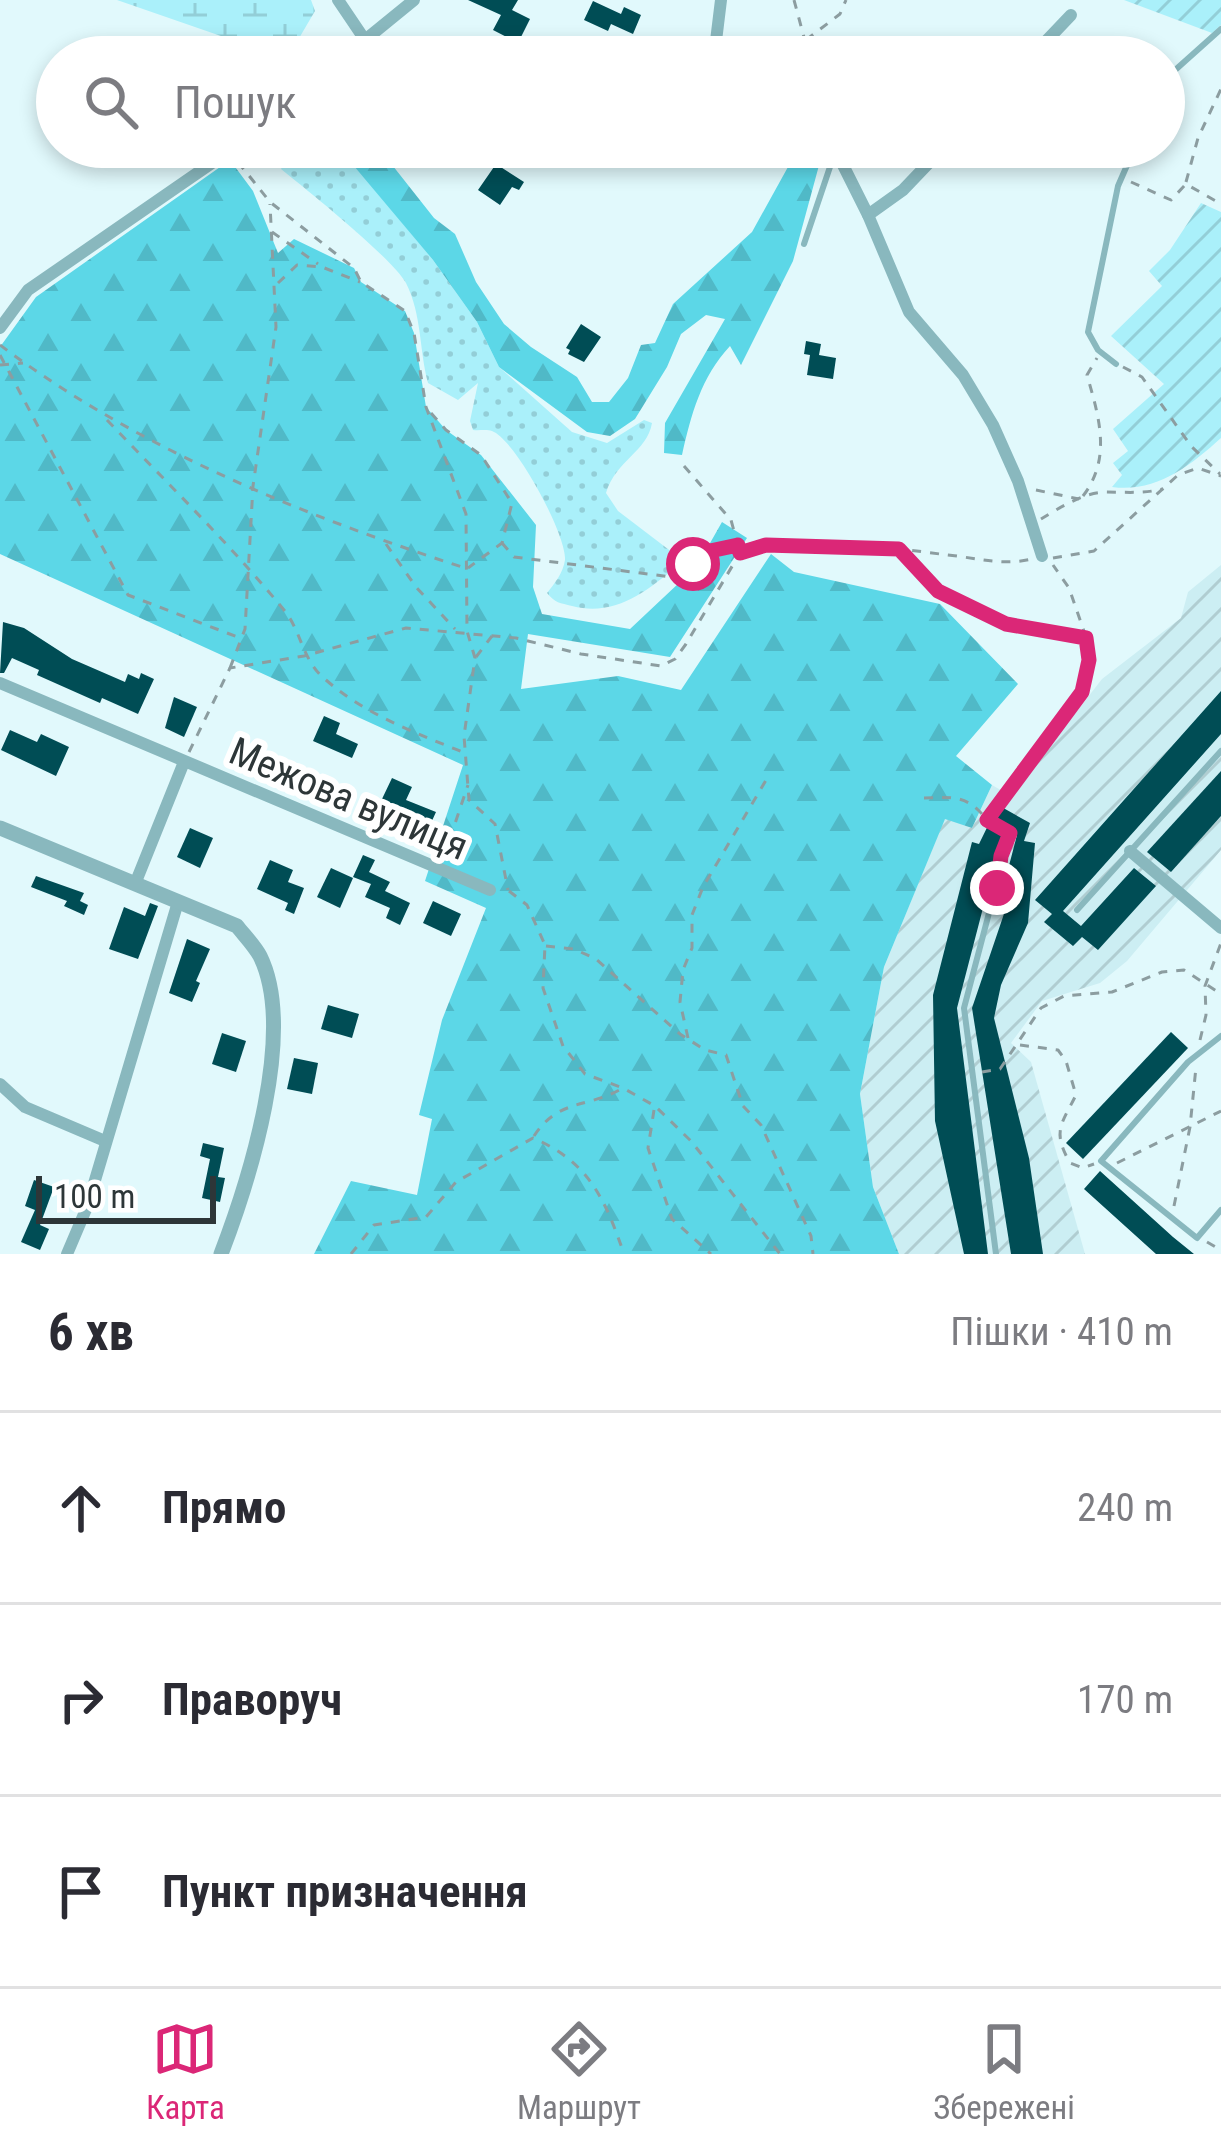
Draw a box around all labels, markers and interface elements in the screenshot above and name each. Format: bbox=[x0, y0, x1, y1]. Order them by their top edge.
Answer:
search box bbox=[36, 36, 1185, 168]
icon: search bbox=[78, 69, 144, 135]
text: Пошук bbox=[174, 76, 297, 129]
route start bbox=[666, 537, 720, 591]
street label: Межова вулиця bbox=[223, 728, 475, 870]
route end bbox=[970, 861, 1024, 915]
scale bar bbox=[36, 1170, 216, 1223]
text: 100 m bbox=[54, 1177, 135, 1216]
text: 6 хв bbox=[48, 1303, 134, 1362]
text: Пішки · 410 m bbox=[950, 1309, 1173, 1355]
icon: ahead bbox=[48, 1475, 114, 1541]
text: Прямо bbox=[162, 1481, 286, 1534]
text: 240 m bbox=[1077, 1485, 1173, 1531]
icon: right bbox=[48, 1667, 114, 1733]
text: Праворуч bbox=[162, 1673, 342, 1726]
text: 170 m bbox=[1077, 1677, 1173, 1723]
icon: arrive bbox=[48, 1859, 114, 1925]
text: Пункт призначення bbox=[162, 1865, 528, 1918]
tab: Карта bbox=[146, 2016, 225, 2127]
tab: Маршрут bbox=[517, 2016, 641, 2127]
tab: Збережені bbox=[933, 2016, 1075, 2127]

